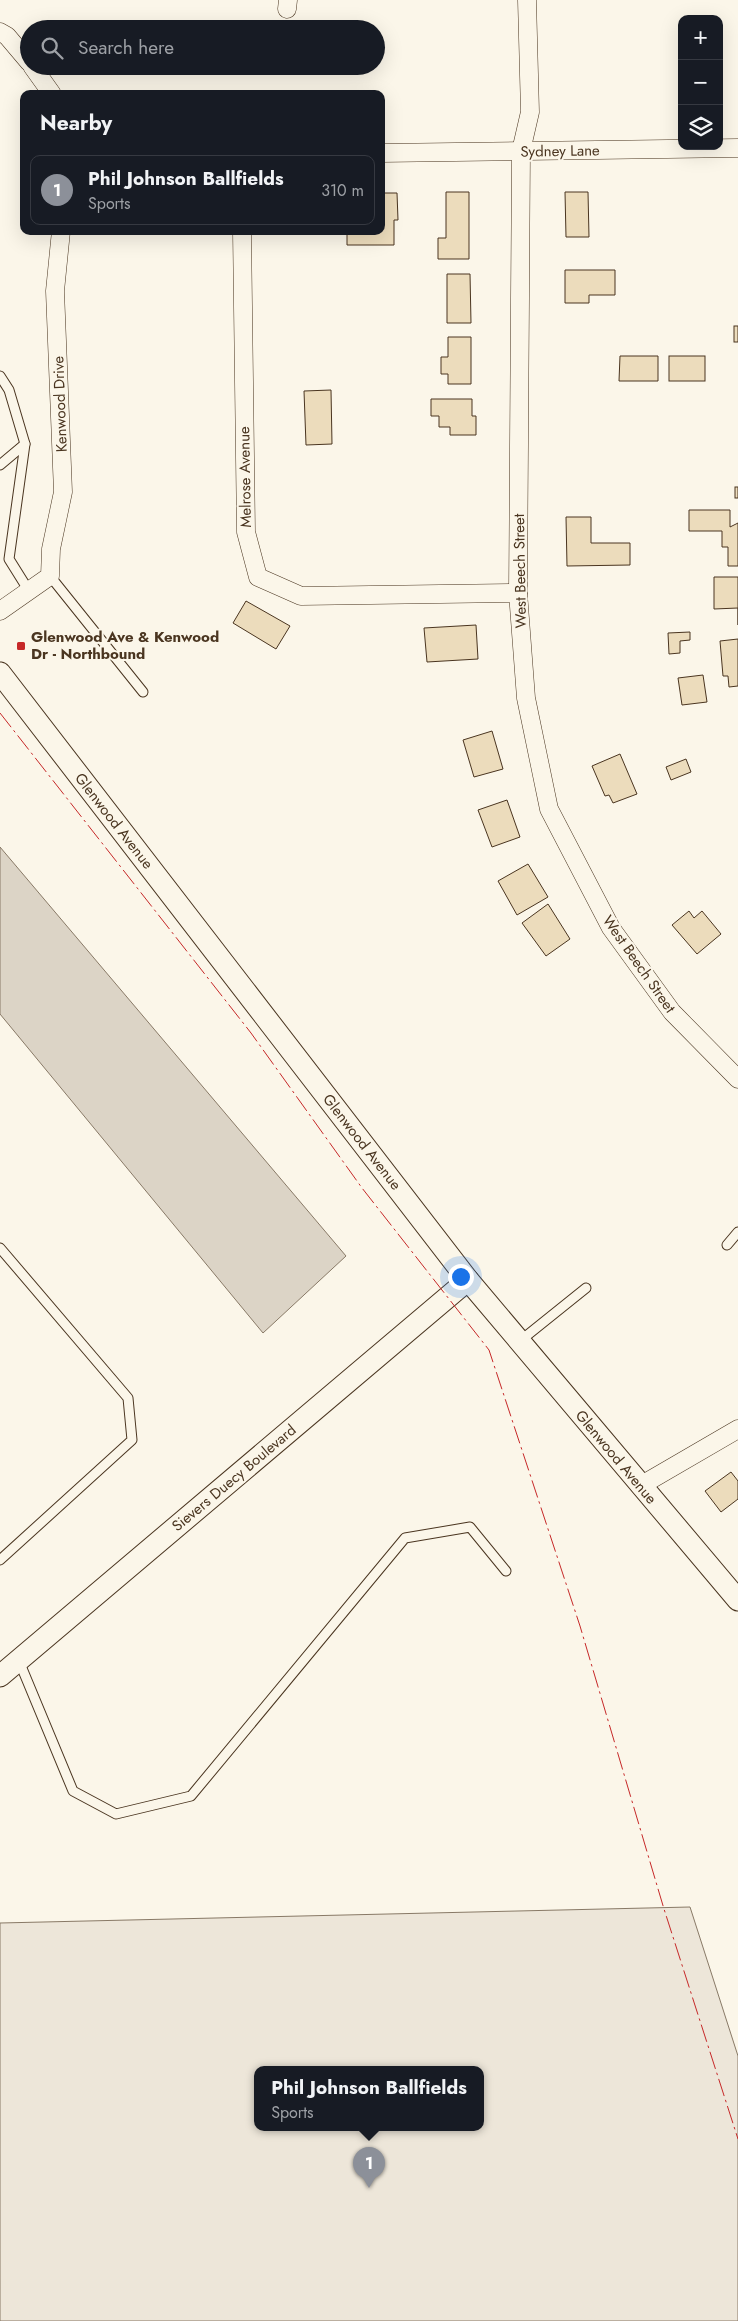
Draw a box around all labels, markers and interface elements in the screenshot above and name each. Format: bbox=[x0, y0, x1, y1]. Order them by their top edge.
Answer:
map controls bbox=[678, 15, 723, 150]
button: + bbox=[678, 15, 723, 60]
search box bbox=[20, 20, 385, 75]
icon: search bbox=[38, 34, 66, 62]
text: Search here bbox=[78, 34, 174, 61]
button: − bbox=[678, 60, 723, 105]
button: layers bbox=[678, 105, 723, 150]
text: Nearby bbox=[40, 108, 112, 138]
street label: Sydney Lane bbox=[520, 139, 600, 163]
text: Phil Johnson Ballfields bbox=[88, 165, 284, 192]
text: 1 bbox=[53, 179, 61, 202]
text: 310 m bbox=[321, 179, 364, 202]
text: Sports bbox=[88, 192, 130, 215]
street label: Kenwood Drive bbox=[47, 355, 73, 453]
street label: Melrose Avenue bbox=[233, 426, 257, 528]
street label: West Beech Street bbox=[508, 513, 532, 629]
place label: Glenwood Ave & Kenwood Dr - Northbound bbox=[31, 626, 219, 665]
marker: Glenwood Ave & Kenwood Dr - Northbound bbox=[15, 640, 27, 652]
street label: Glenwood Avenue bbox=[69, 768, 159, 874]
street label: West Beech Street bbox=[597, 911, 681, 1018]
street label: Glenwood Avenue bbox=[317, 1089, 407, 1195]
your location bbox=[448, 1264, 474, 1290]
street label: Glenwood Avenue bbox=[570, 1405, 662, 1509]
street label: Sievers Duecy Boulevard bbox=[167, 1419, 301, 1537]
popup bbox=[254, 2066, 484, 2131]
text: Phil Johnson Ballfields bbox=[271, 2074, 467, 2101]
text: Sports bbox=[271, 2101, 314, 2124]
pin: 1 bbox=[353, 2147, 385, 2188]

